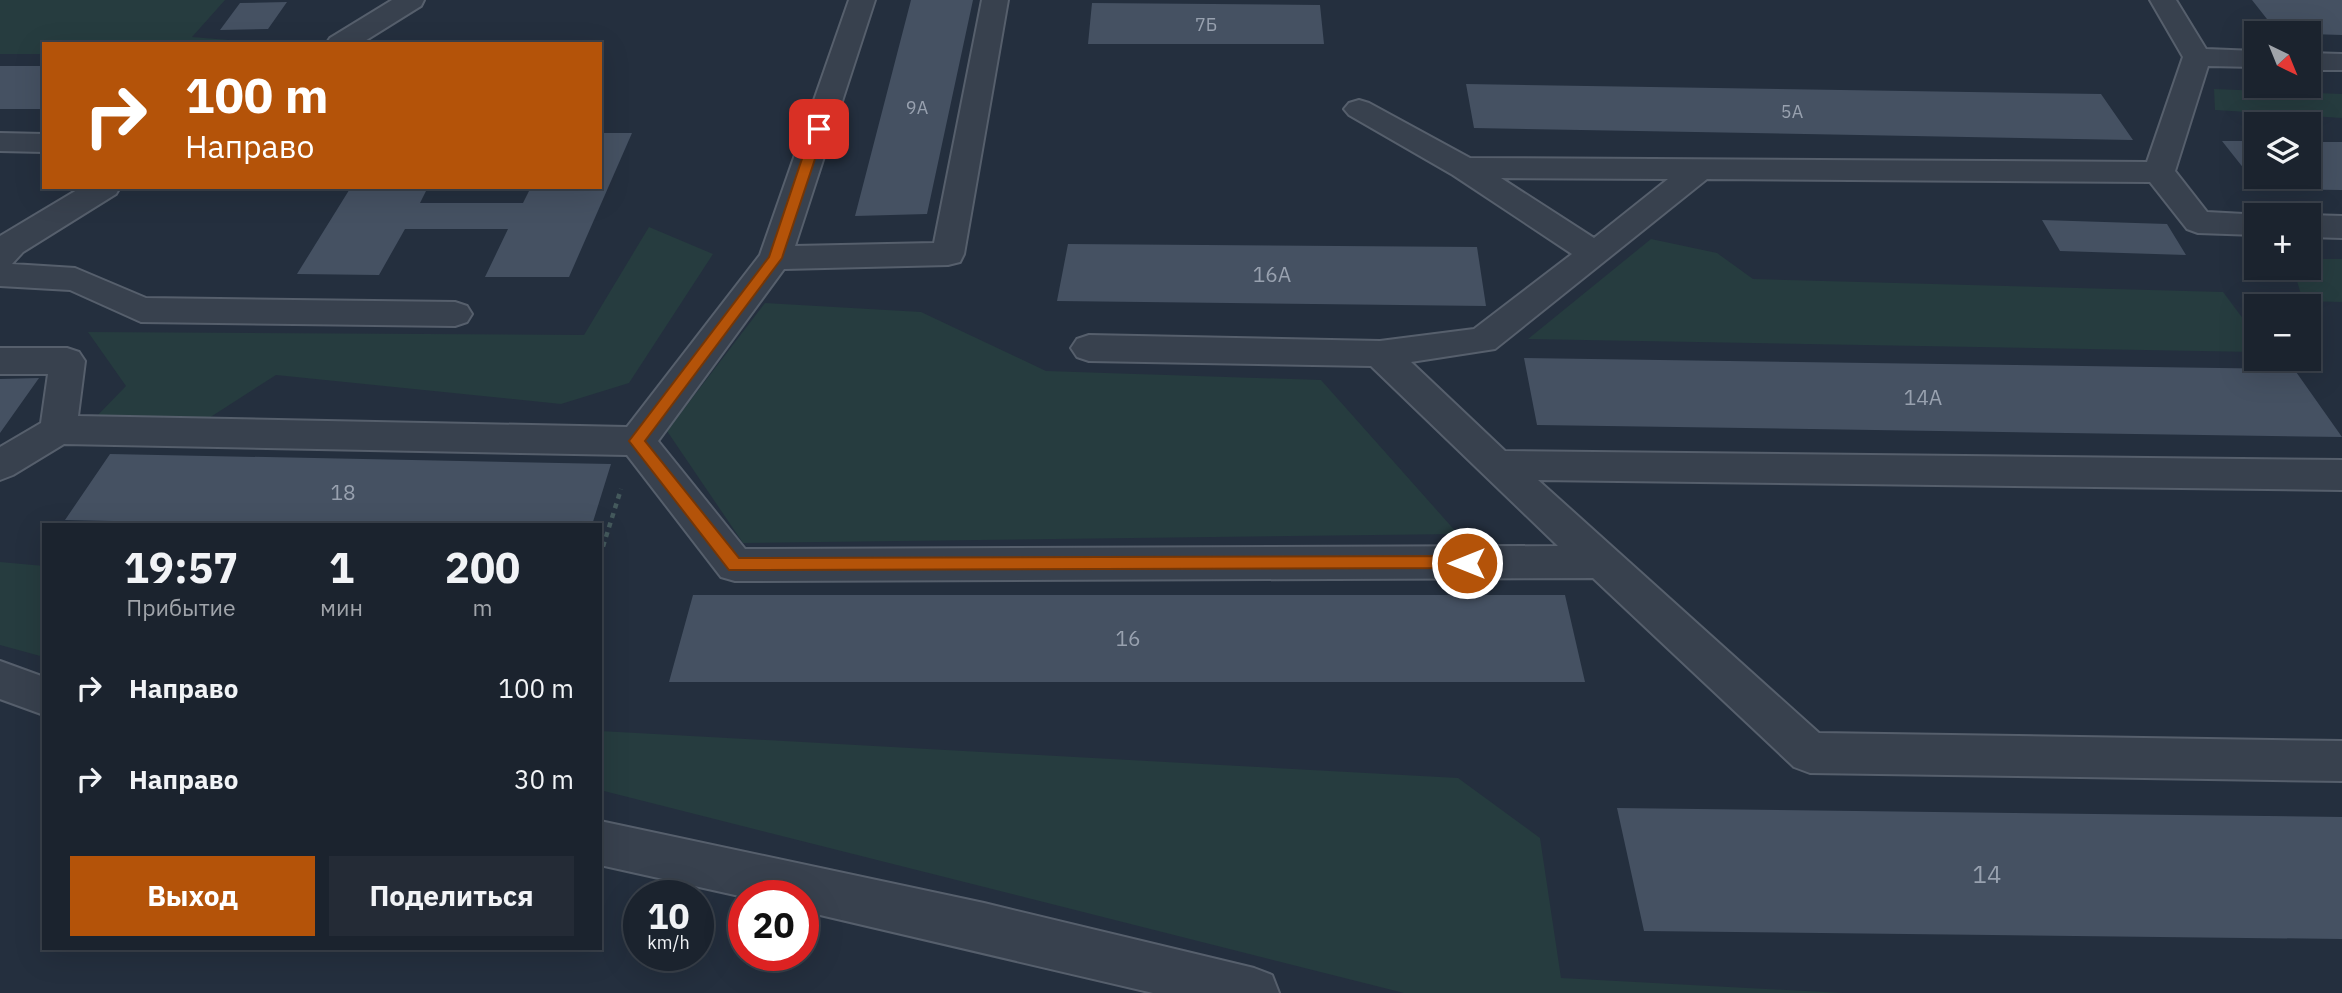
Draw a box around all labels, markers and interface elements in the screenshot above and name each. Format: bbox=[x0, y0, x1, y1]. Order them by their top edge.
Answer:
house number: 7Б bbox=[1195, 13, 1217, 36]
north arrow bbox=[2244, 21, 2320, 98]
map controls bbox=[2244, 21, 2321, 371]
text: 100 m bbox=[185, 63, 329, 126]
icon: right bbox=[70, 70, 161, 161]
house number: 9А bbox=[906, 96, 929, 119]
pin bbox=[789, 99, 849, 159]
house number: 5А bbox=[1781, 100, 1804, 123]
icon: arrive bbox=[800, 110, 838, 148]
button: layers bbox=[2244, 112, 2321, 189]
text: Направо bbox=[185, 125, 314, 167]
button: + bbox=[2244, 203, 2321, 280]
house number: 16А bbox=[1253, 260, 1291, 288]
button: − bbox=[2244, 294, 2321, 371]
house number: 14А bbox=[1904, 383, 1942, 411]
house number: 18 bbox=[330, 478, 356, 506]
position arrow bbox=[1430, 526, 1504, 600]
text: 19:57 bbox=[124, 540, 238, 595]
text: 1 bbox=[329, 540, 354, 595]
text: 200 bbox=[445, 540, 520, 595]
text: Прибытие bbox=[126, 592, 236, 622]
text: мин bbox=[320, 592, 363, 622]
text: m bbox=[472, 592, 493, 622]
house number: 16 bbox=[1115, 624, 1141, 652]
icon: right bbox=[70, 669, 108, 707]
text: Направо bbox=[129, 671, 238, 705]
text: 100 m bbox=[498, 671, 574, 705]
icon: right bbox=[70, 760, 108, 798]
text: Направо bbox=[129, 762, 238, 796]
text: 30 m bbox=[514, 762, 574, 796]
button: Выход bbox=[70, 856, 315, 936]
button: Поделиться bbox=[329, 856, 574, 936]
house number: 14 bbox=[1973, 858, 2001, 890]
speed limit sign: 20 bbox=[728, 880, 819, 971]
text: 10 bbox=[647, 893, 690, 939]
text: km/h bbox=[647, 931, 690, 954]

